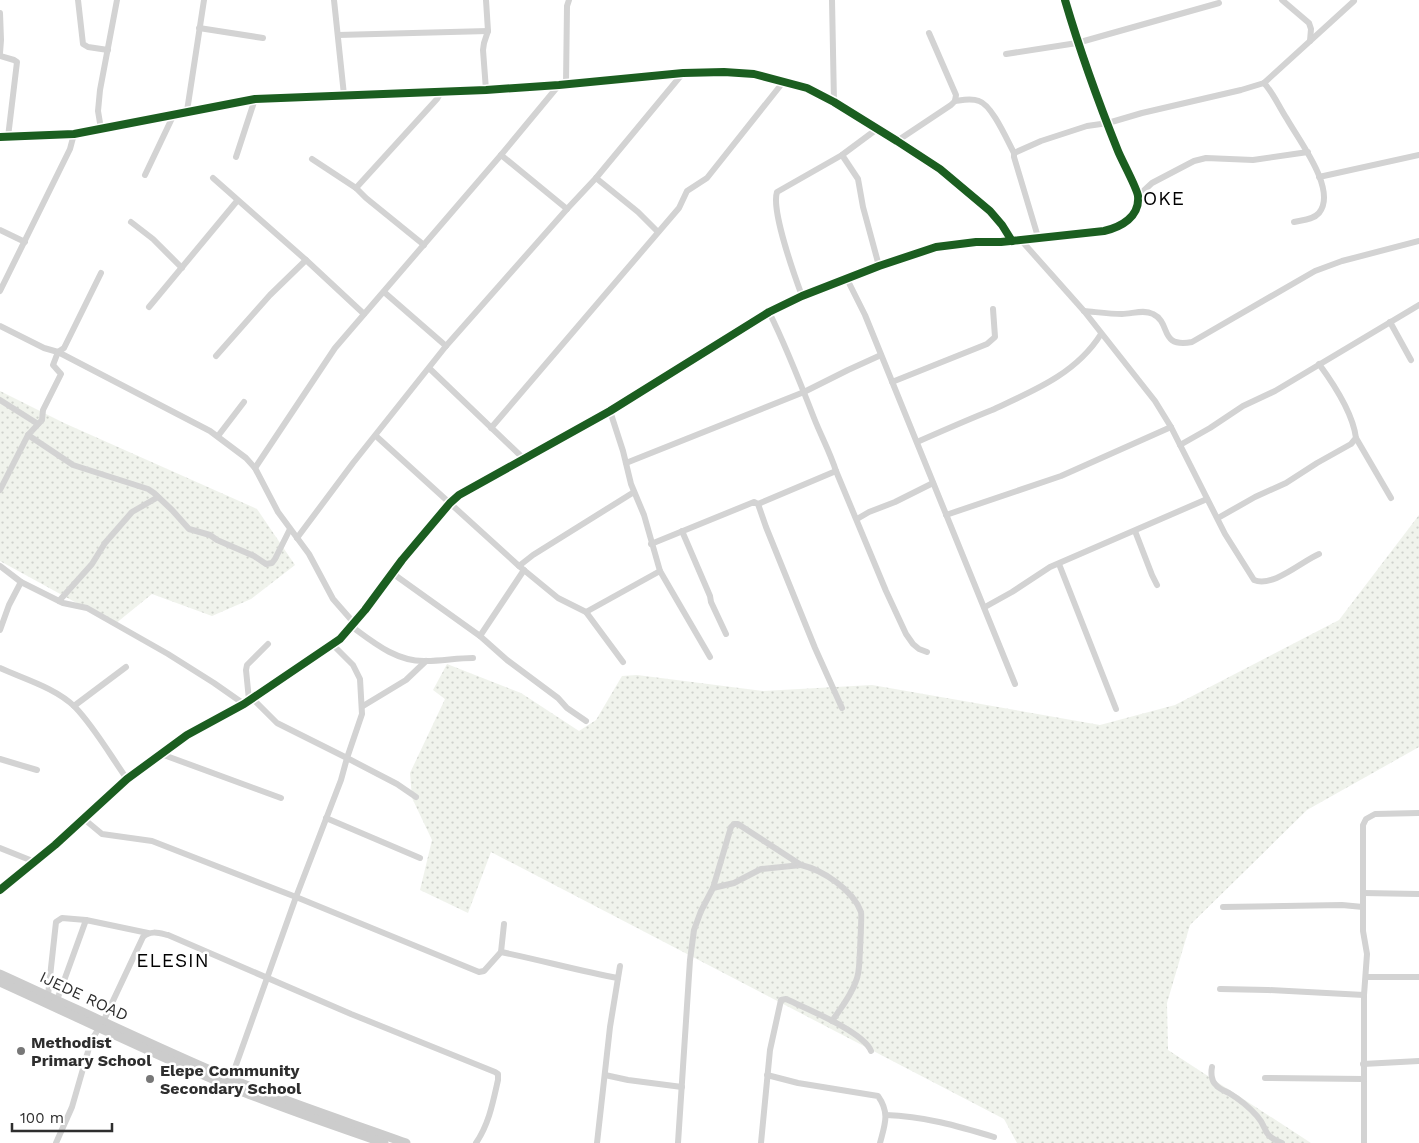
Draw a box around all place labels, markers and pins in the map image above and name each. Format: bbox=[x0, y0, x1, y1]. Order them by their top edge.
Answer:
place label: Methodist Primary School bbox=[31, 1033, 152, 1070]
marker: Methodist Primary School bbox=[15, 1045, 27, 1057]
place label: Elepe Community Secondary School bbox=[160, 1061, 302, 1098]
marker: Elepe Community Secondary School bbox=[144, 1073, 156, 1085]

